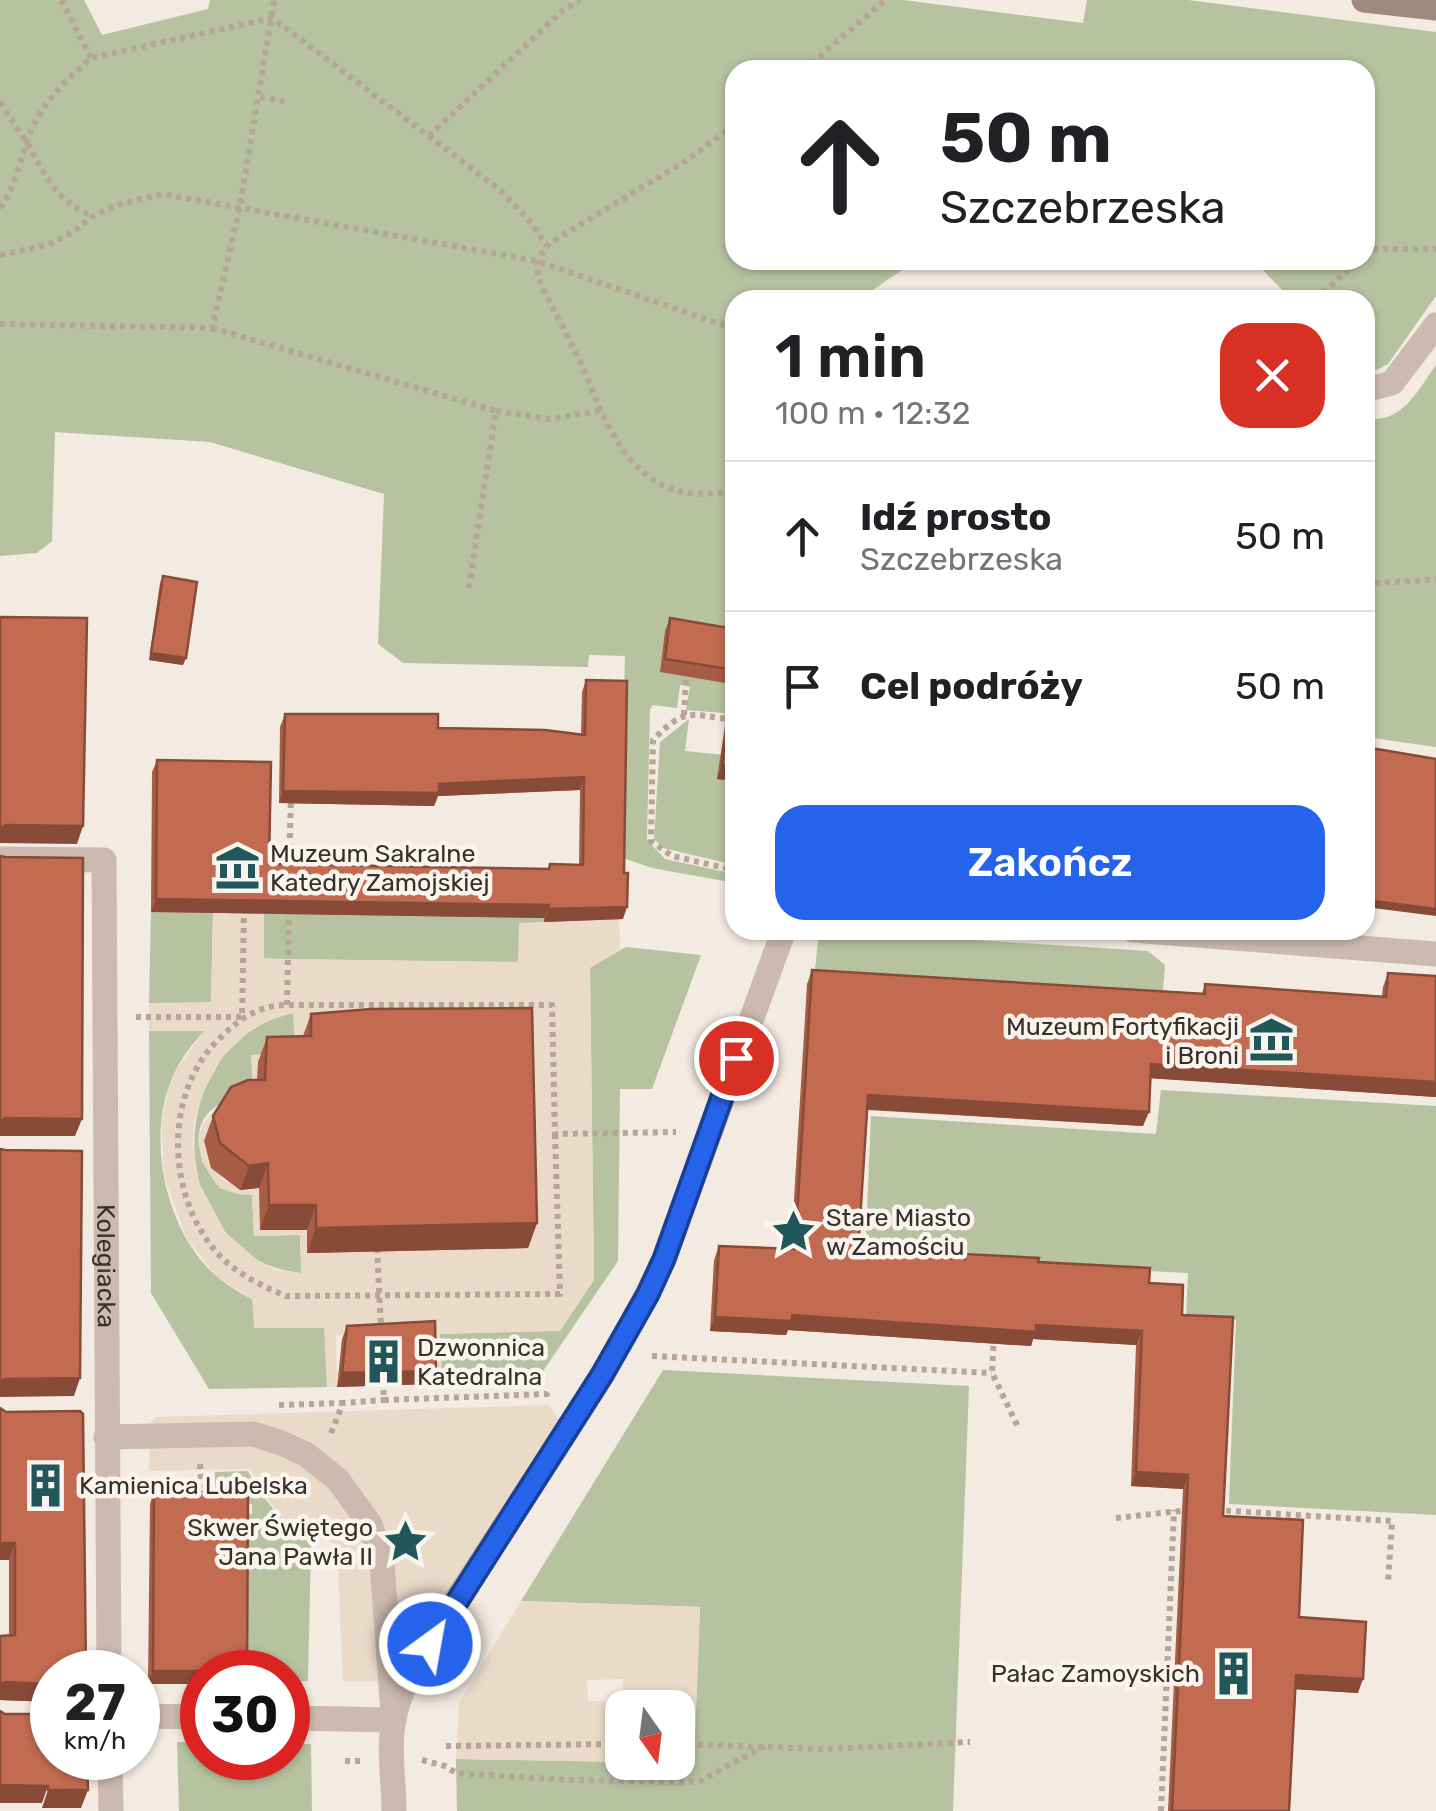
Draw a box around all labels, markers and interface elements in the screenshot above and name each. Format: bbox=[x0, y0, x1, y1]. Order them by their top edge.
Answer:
text: 50 m bbox=[940, 97, 1112, 180]
icon: ahead bbox=[775, 100, 905, 230]
text: Szczebrzeska bbox=[940, 181, 1226, 234]
text: 1 min bbox=[775, 321, 926, 392]
button: close bbox=[1220, 323, 1325, 428]
text: 100 m · 12:32 bbox=[775, 394, 971, 432]
text: Idź prosto bbox=[860, 494, 1052, 540]
icon: ahead bbox=[775, 509, 830, 564]
text: 50 m bbox=[1235, 513, 1325, 559]
text: Szczebrzeska bbox=[860, 540, 1063, 578]
icon: arrive bbox=[775, 659, 830, 714]
text: Cel podróży bbox=[860, 663, 1083, 709]
text: 50 m bbox=[1235, 663, 1325, 709]
button: Zakończ bbox=[775, 805, 1325, 920]
place label: Muzeum Sakralne Katedry Zamojskiej bbox=[270, 839, 490, 897]
museum icon: Muzeum Sakralne Katedry Zamojskiej bbox=[213, 843, 261, 891]
place label: Muzeum Fortyfikacji i Broni bbox=[1006, 1012, 1239, 1070]
pin bbox=[694, 1016, 779, 1101]
museum icon: Muzeum Fortyfikacji i Broni bbox=[1248, 1016, 1296, 1064]
icon: arrive bbox=[709, 1031, 764, 1086]
place label: Stare Miasto w Zamościu bbox=[826, 1203, 971, 1261]
street label: Kolegiacka bbox=[91, 1204, 121, 1328]
place icon: Stare Miasto w Zamościu bbox=[769, 1207, 817, 1255]
place label: Dzwonnica Katedralna bbox=[417, 1333, 545, 1391]
building icon: Dzwonnica Katedralna bbox=[360, 1337, 408, 1385]
building icon: Kamienica Lubelska bbox=[22, 1461, 70, 1509]
place label: Kamienica Lubelska bbox=[79, 1471, 308, 1500]
place label: Skwer Świętego Jana Pawła II bbox=[187, 1513, 373, 1571]
place icon: Skwer Świętego Jana Pawła II bbox=[382, 1517, 430, 1565]
position arrow bbox=[378, 1592, 482, 1696]
building icon: Pałac Zamoyskich bbox=[1209, 1649, 1257, 1697]
speed limit sign: 30 bbox=[180, 1650, 310, 1780]
place label: Pałac Zamoyskich bbox=[991, 1659, 1200, 1688]
text: 27 bbox=[64, 1673, 126, 1733]
north arrow bbox=[605, 1690, 695, 1780]
map controls bbox=[605, 1690, 695, 1780]
text: km/h bbox=[64, 1726, 126, 1755]

